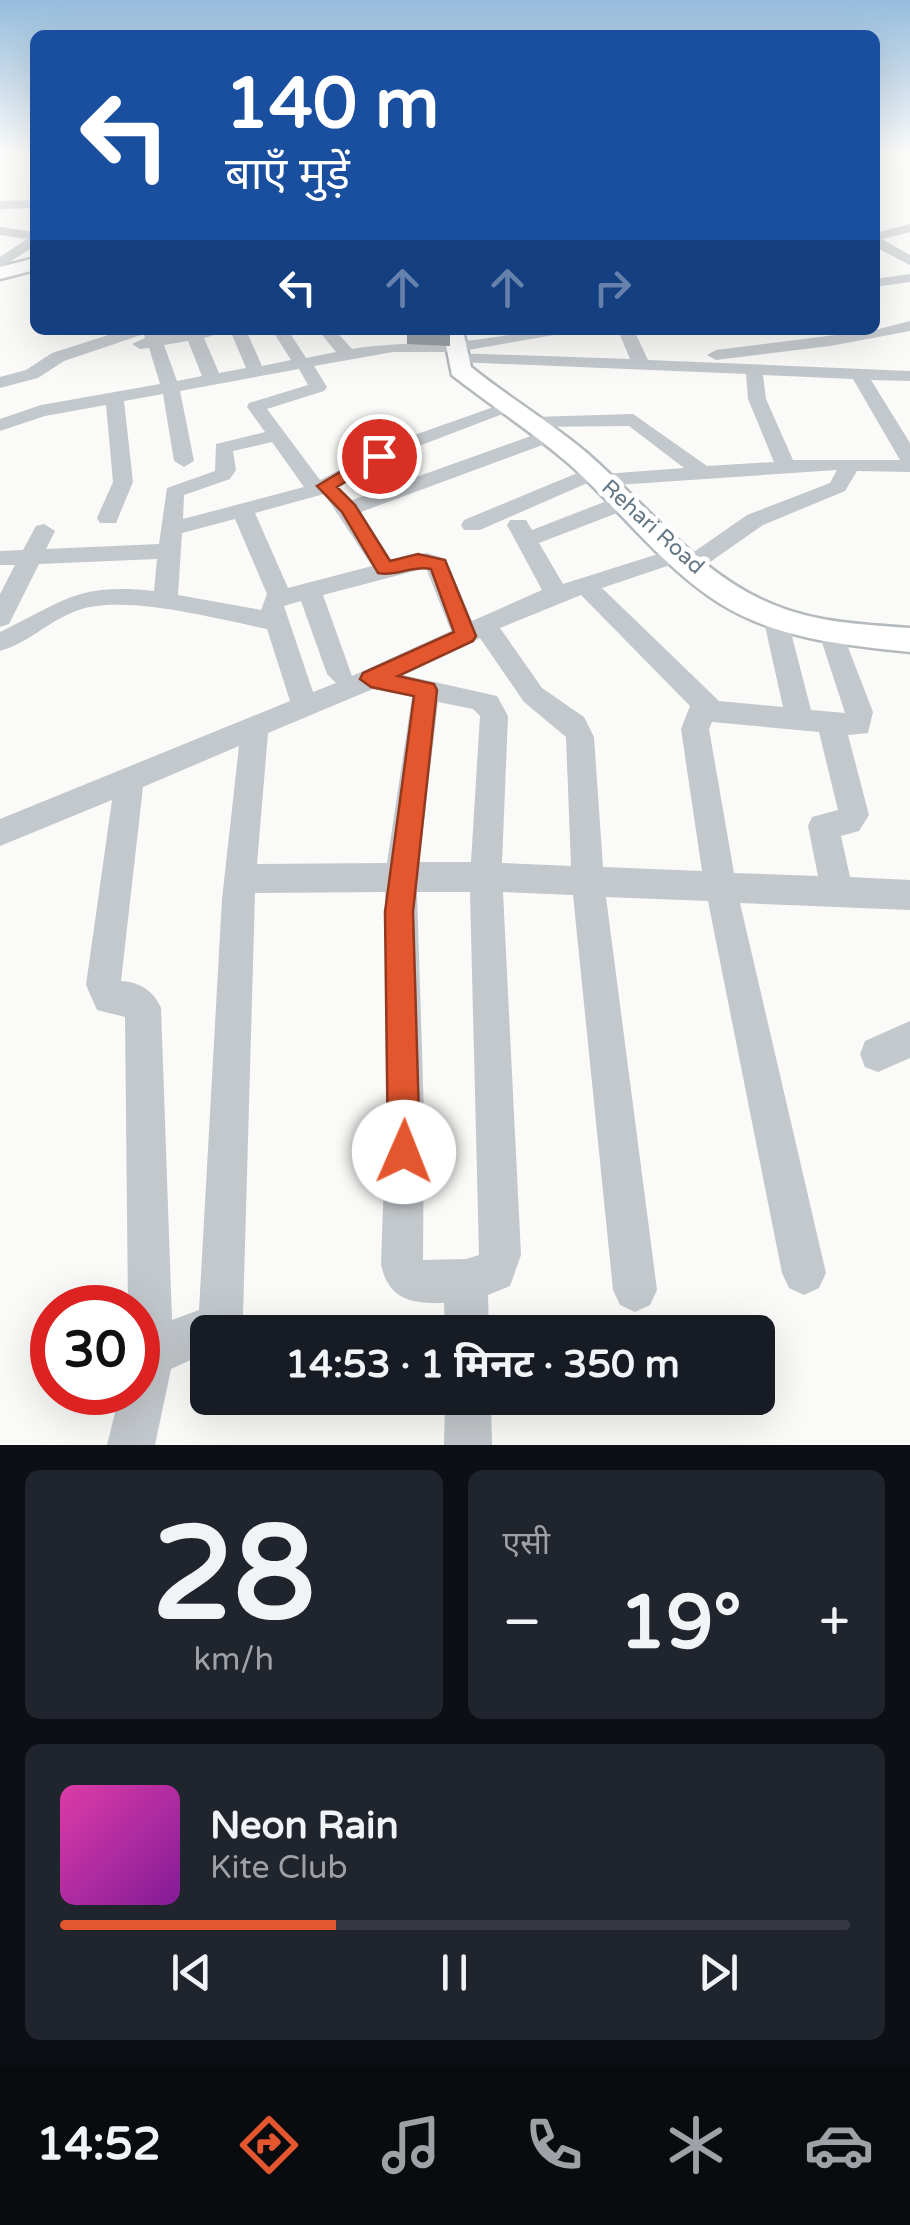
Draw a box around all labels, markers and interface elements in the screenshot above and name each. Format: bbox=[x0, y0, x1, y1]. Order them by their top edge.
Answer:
text: 140 m bbox=[225, 63, 439, 147]
icon: left bbox=[60, 70, 190, 200]
text: बाएँ मुड़ें bbox=[225, 148, 350, 202]
icon: left bbox=[270, 260, 325, 315]
icon: ahead bbox=[375, 260, 430, 315]
icon: ahead bbox=[480, 260, 535, 315]
icon: right bbox=[585, 260, 640, 315]
pin bbox=[337, 414, 422, 499]
icon: arrive bbox=[352, 429, 407, 484]
street label: Rehari Road bbox=[596, 474, 710, 580]
position arrow bbox=[352, 1100, 456, 1204]
speed limit sign: 30 bbox=[30, 1285, 160, 1415]
text: 14:53 · 1 मिनट · 350 m bbox=[285, 1342, 680, 1388]
text: 28 bbox=[152, 1498, 315, 1654]
text: एसी bbox=[503, 1525, 550, 1563]
text: 19° bbox=[619, 1578, 742, 1668]
text: − bbox=[503, 1590, 542, 1656]
text: + bbox=[819, 1590, 850, 1656]
text: km/h bbox=[194, 1641, 274, 1679]
text: Neon Rain bbox=[210, 1803, 399, 1849]
text: Kite Club bbox=[210, 1849, 348, 1887]
icon: previous bbox=[164, 1945, 219, 2000]
icon: pause bbox=[427, 1945, 482, 2000]
icon: next bbox=[691, 1945, 746, 2000]
icon: directions bbox=[234, 2110, 304, 2180]
icon: music bbox=[376, 2110, 446, 2180]
icon: phone bbox=[519, 2110, 589, 2180]
icon: climate bbox=[661, 2110, 731, 2180]
icon: car bbox=[804, 2110, 874, 2180]
text: 14:52 bbox=[36, 2118, 161, 2172]

